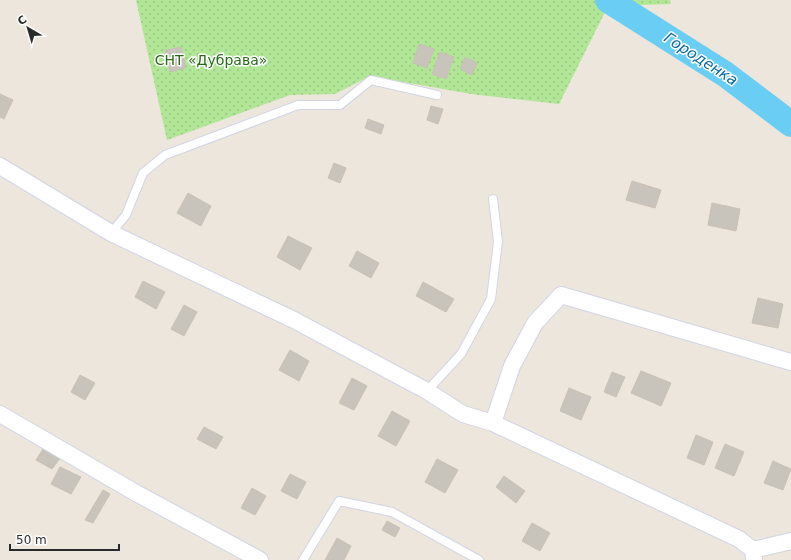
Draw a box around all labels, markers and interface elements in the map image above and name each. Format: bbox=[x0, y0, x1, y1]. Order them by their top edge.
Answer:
north arrow bbox=[8, 8, 48, 48]
text: С bbox=[15, 13, 29, 28]
water label: Городенка bbox=[661, 29, 741, 89]
park label: СНТ «Дубрава» bbox=[155, 52, 267, 68]
scale bar bbox=[10, 526, 119, 552]
text: 50 m bbox=[16, 533, 47, 547]

